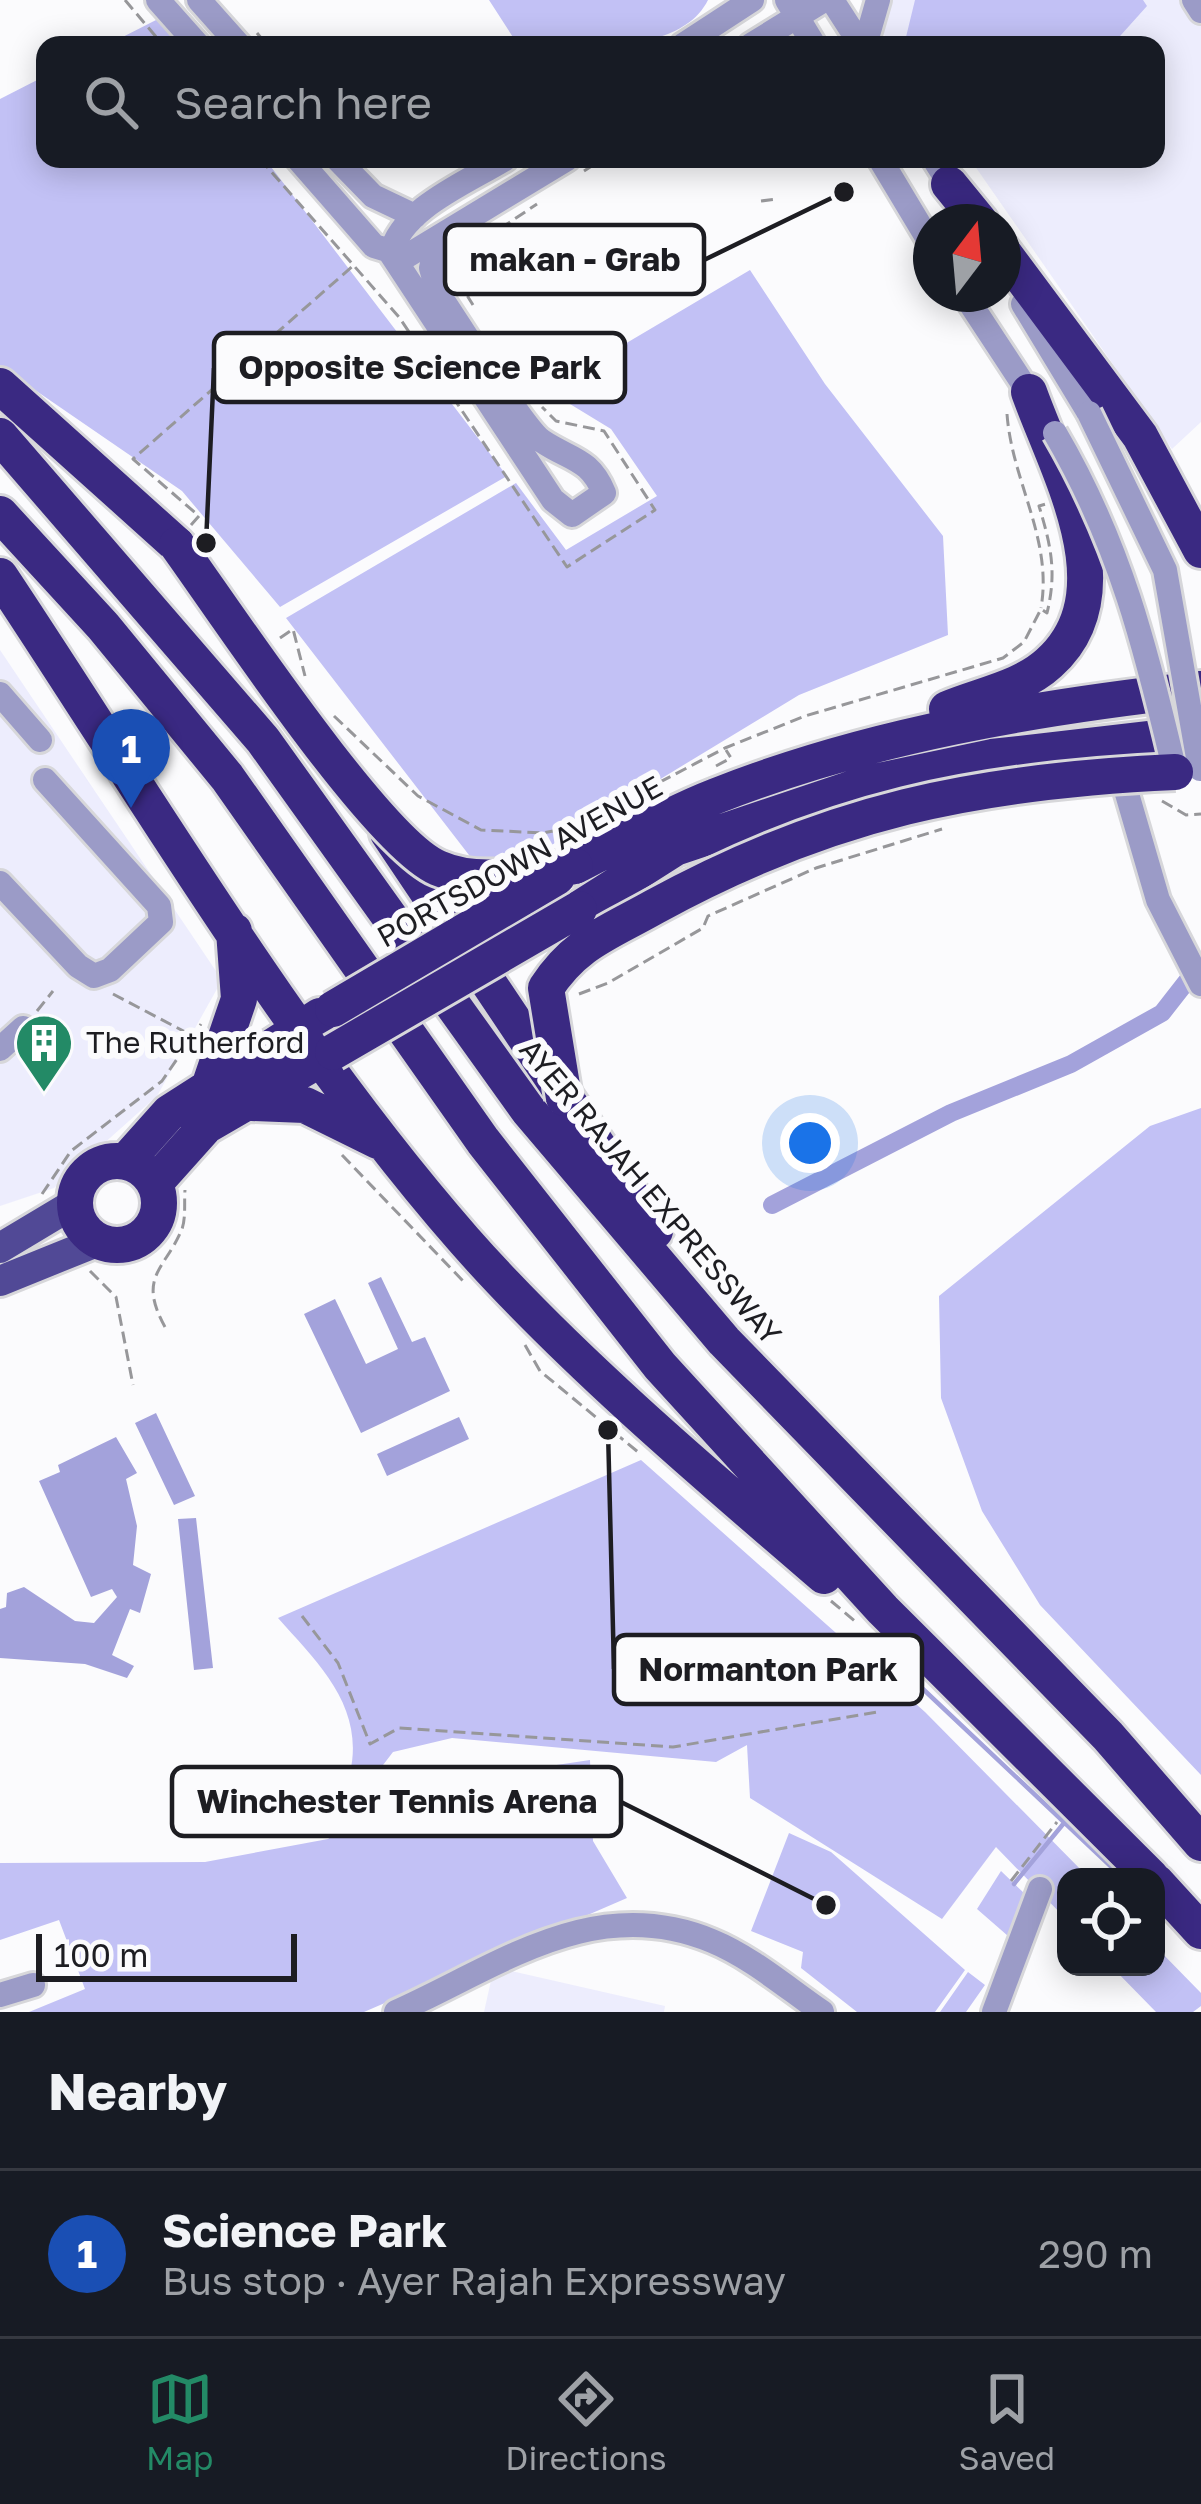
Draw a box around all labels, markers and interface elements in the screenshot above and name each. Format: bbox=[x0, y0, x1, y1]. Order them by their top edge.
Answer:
search box bbox=[36, 36, 1165, 168]
icon: search bbox=[78, 69, 144, 135]
text: Search here bbox=[174, 75, 432, 129]
north arrow bbox=[913, 204, 1021, 312]
callout: makan - Grab bbox=[445, 225, 704, 294]
text: makan - Grab bbox=[469, 239, 681, 278]
callout: Opposite Science Park bbox=[214, 333, 625, 402]
text: Opposite Science Park bbox=[238, 347, 602, 386]
pin: 1 bbox=[92, 709, 170, 808]
street label: PORTSDOWN AVENUE bbox=[371, 768, 668, 954]
building icon: The Rutherford bbox=[13, 1012, 75, 1094]
place label: The Rutherford bbox=[86, 1024, 305, 1060]
street label: AYER RAJAH EXPRESSWAY bbox=[512, 1031, 789, 1351]
your location bbox=[780, 1113, 840, 1173]
callout: Normanton Park bbox=[614, 1635, 922, 1704]
text: Normanton Park bbox=[638, 1649, 898, 1688]
callout: Winchester Tennis Arena bbox=[172, 1767, 621, 1836]
text: Winchester Tennis Arena bbox=[197, 1781, 597, 1820]
map controls bbox=[1057, 1868, 1165, 1976]
button: locate bbox=[1057, 1868, 1165, 1976]
scale bar bbox=[36, 1928, 297, 1981]
text: 100 m bbox=[54, 1935, 148, 1974]
text: Nearby bbox=[48, 2060, 227, 2121]
text: Science Park bbox=[162, 2203, 447, 2257]
text: 1 bbox=[77, 2230, 97, 2277]
text: 290 m bbox=[1038, 2230, 1153, 2277]
text: Bus stop · Ayer Rajah Expressway bbox=[162, 2257, 786, 2304]
tab: Map bbox=[146, 2366, 213, 2477]
tab: Directions bbox=[505, 2366, 667, 2477]
tab: Saved bbox=[959, 2366, 1055, 2477]

